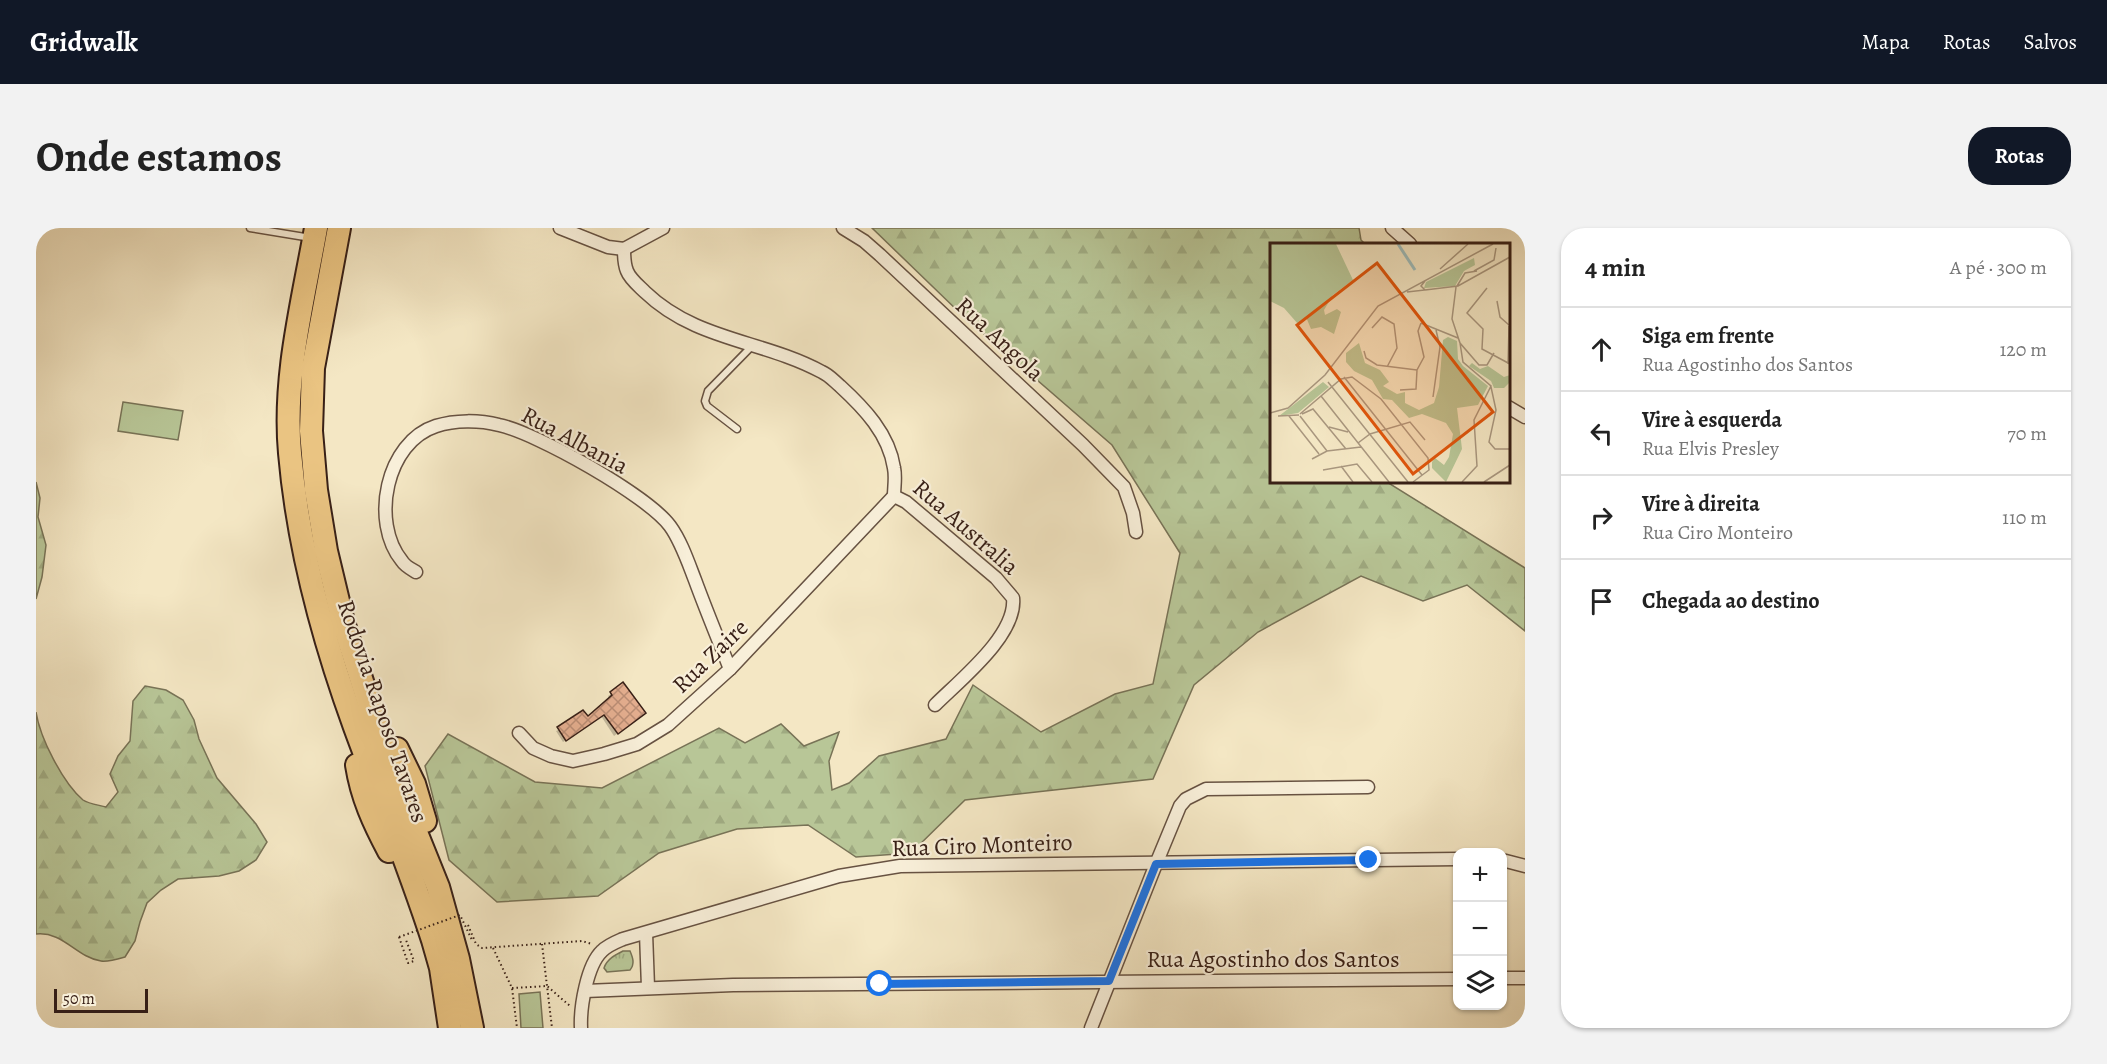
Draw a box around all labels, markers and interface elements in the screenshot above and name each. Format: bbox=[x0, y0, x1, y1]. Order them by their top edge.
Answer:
text: Gridwalk bbox=[30, 23, 138, 61]
text: Mapa bbox=[1861, 28, 1910, 56]
text: Rotas bbox=[1943, 28, 1990, 56]
text: Salvos bbox=[2023, 28, 2077, 56]
button: Rotas bbox=[1968, 127, 2071, 185]
text: Onde estamos bbox=[36, 128, 282, 185]
inset map bbox=[1270, 243, 1510, 483]
text: 4 min bbox=[1585, 250, 1646, 285]
text: A pé · 300 m bbox=[1950, 254, 2047, 281]
street label: Rua Angola bbox=[949, 290, 1052, 389]
text: Siga em frente bbox=[1642, 321, 1774, 351]
icon: ahead bbox=[1585, 333, 1618, 366]
text: 120 m bbox=[1999, 336, 2047, 363]
text: Rua Agostinho dos Santos bbox=[1642, 351, 1853, 378]
street label: Rua Albania bbox=[516, 398, 635, 482]
text: Vire à esquerda bbox=[1642, 405, 1782, 435]
icon: left bbox=[1585, 417, 1618, 450]
text: 70 m bbox=[2007, 420, 2047, 447]
text: Rua Elvis Presley bbox=[1642, 435, 1779, 462]
street label: Rua Australia bbox=[906, 472, 1027, 583]
text: Vire à direita bbox=[1642, 489, 1760, 519]
icon: right bbox=[1585, 501, 1618, 534]
text: 110 m bbox=[2002, 504, 2047, 531]
text: Rua Ciro Monteiro bbox=[1642, 519, 1793, 546]
icon: arrive bbox=[1585, 585, 1618, 618]
text: Chegada ao destino bbox=[1642, 586, 1820, 616]
street label: Rodovia Raposo Tavares bbox=[330, 595, 436, 827]
street label: Rua Zaire bbox=[665, 612, 755, 700]
street label: Rua Ciro Monteiro bbox=[891, 826, 1073, 864]
route end bbox=[1355, 846, 1381, 872]
map controls bbox=[1453, 848, 1507, 1010]
button: + bbox=[1453, 848, 1507, 902]
button: − bbox=[1453, 902, 1507, 956]
street label: Rua Agostinho dos Santos bbox=[1146, 943, 1400, 975]
button: layers bbox=[1453, 956, 1507, 1010]
route start bbox=[866, 970, 892, 996]
scale bar bbox=[54, 986, 148, 1014]
text: 50 m bbox=[63, 988, 95, 1010]

